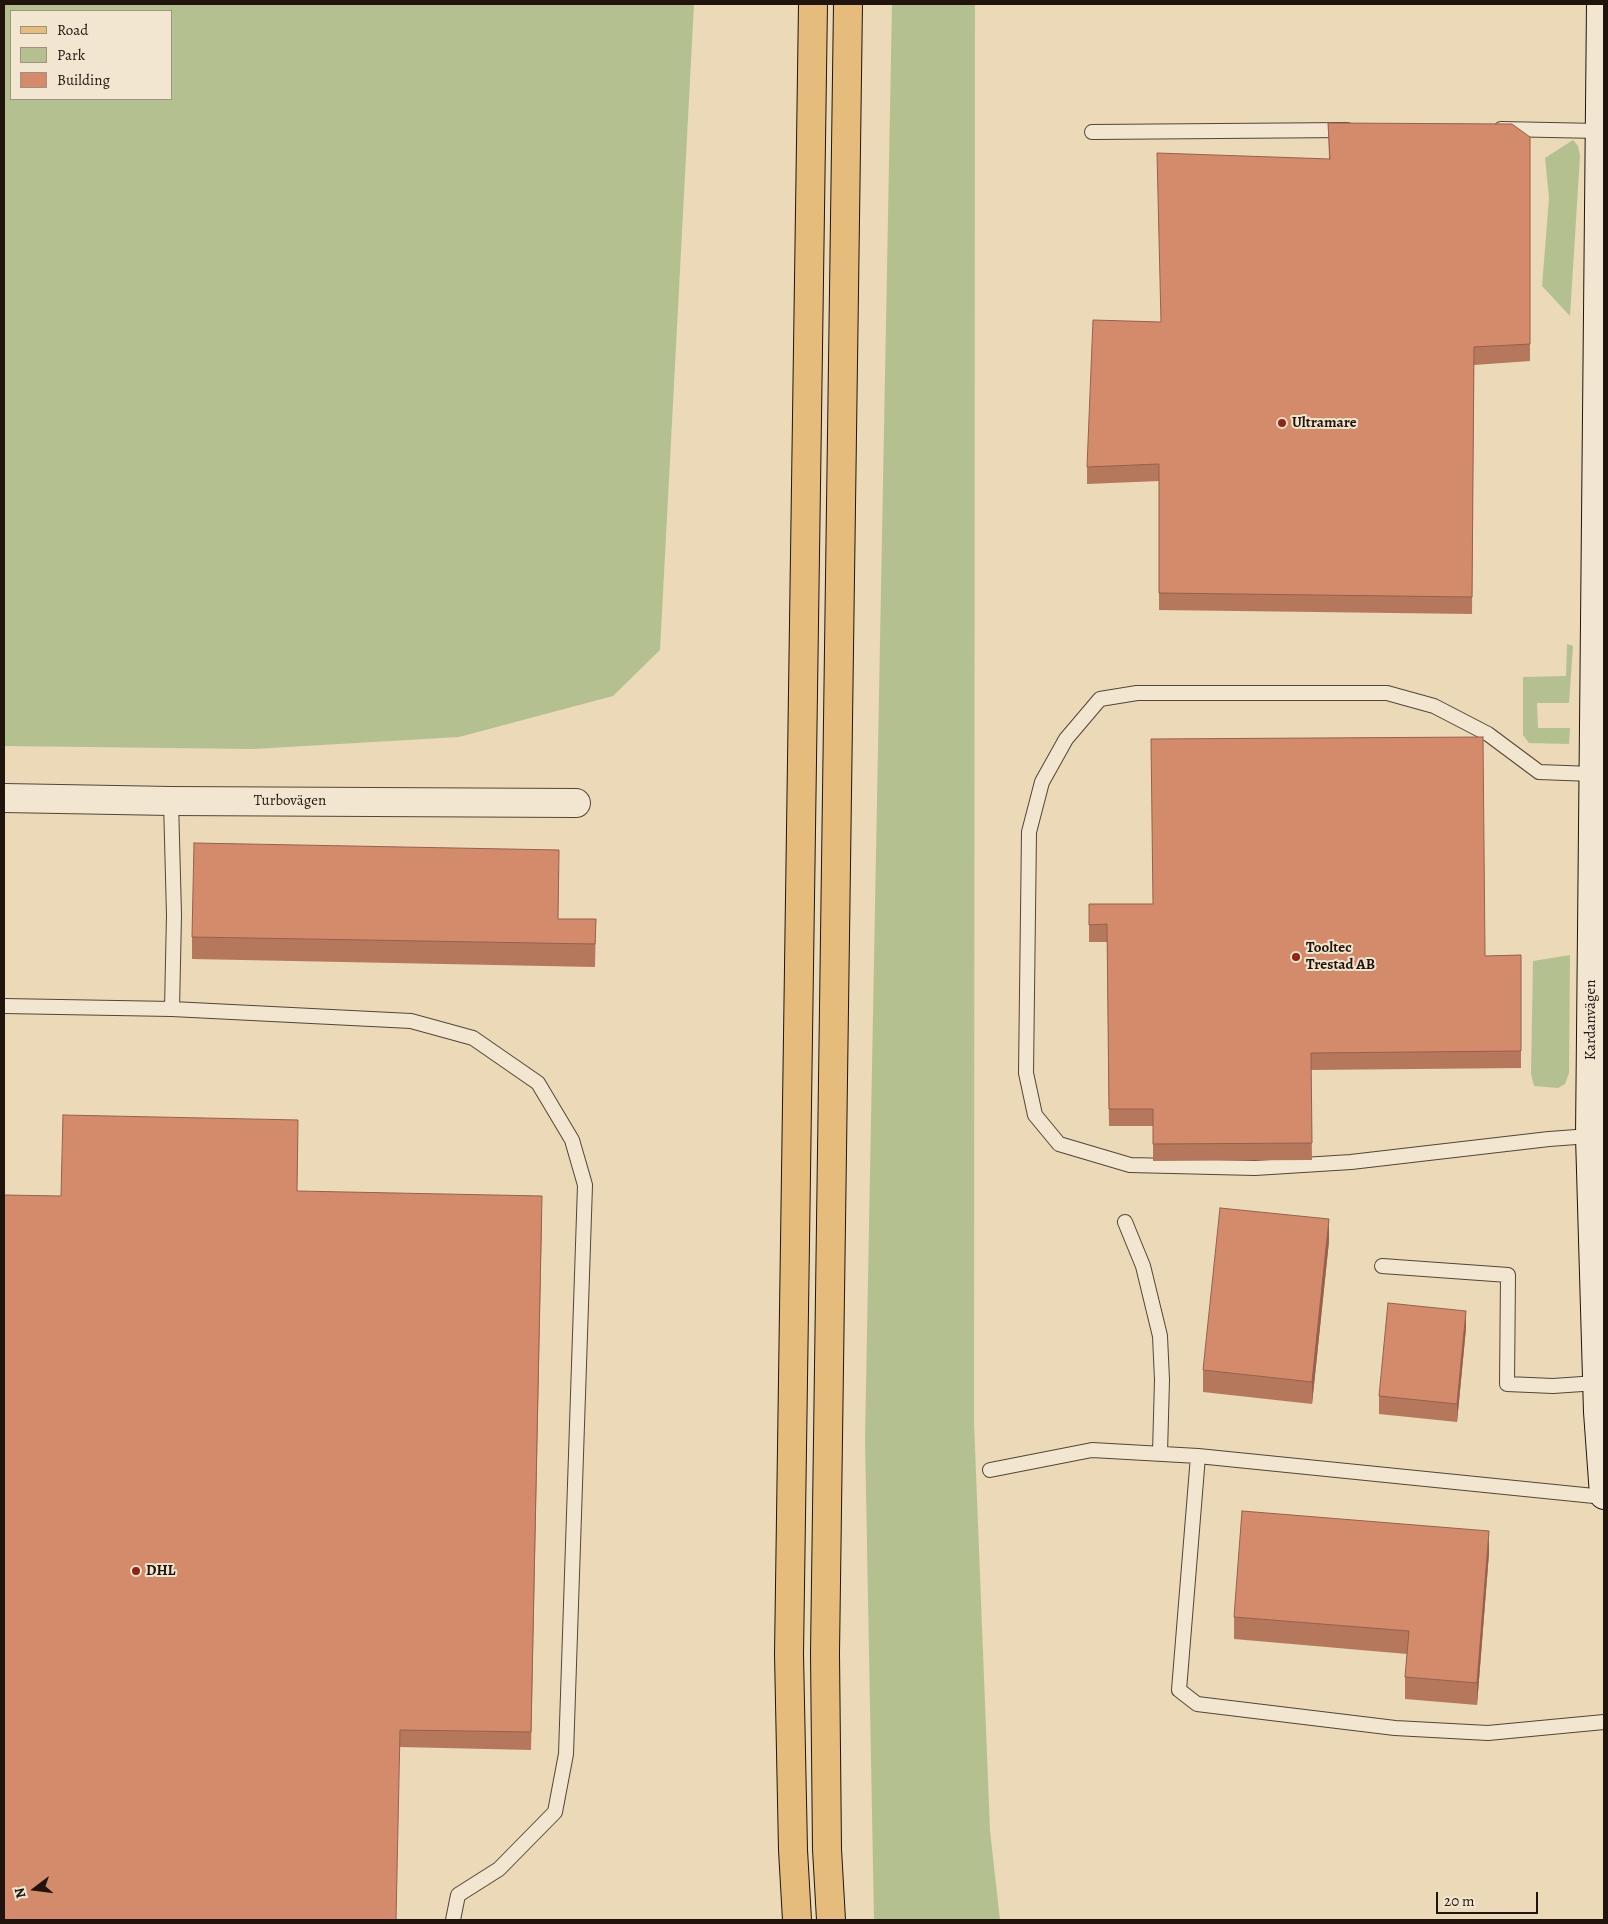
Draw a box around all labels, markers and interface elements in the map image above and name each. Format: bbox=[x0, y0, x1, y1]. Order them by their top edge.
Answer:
legend bbox=[10, 10, 172, 100]
text: Road bbox=[57, 20, 88, 40]
text: Park bbox=[57, 45, 85, 65]
text: Building bbox=[57, 70, 110, 90]
place label: Ultramare bbox=[1292, 414, 1357, 432]
marker: Ultramare bbox=[1276, 417, 1288, 429]
street label: Turbovägen bbox=[254, 792, 326, 810]
place label: Tooltec Trestad AB bbox=[1306, 939, 1375, 974]
marker: Tooltec Trestad AB bbox=[1290, 951, 1302, 963]
street label: Kardanvägen bbox=[1582, 980, 1600, 1060]
place label: DHL bbox=[146, 1562, 176, 1580]
marker: DHL bbox=[130, 1565, 142, 1577]
north arrow bbox=[10, 1864, 60, 1914]
scale bar bbox=[1438, 1882, 1540, 1914]
text: N bbox=[10, 1886, 31, 1900]
text: 20 m bbox=[1444, 1891, 1475, 1911]

